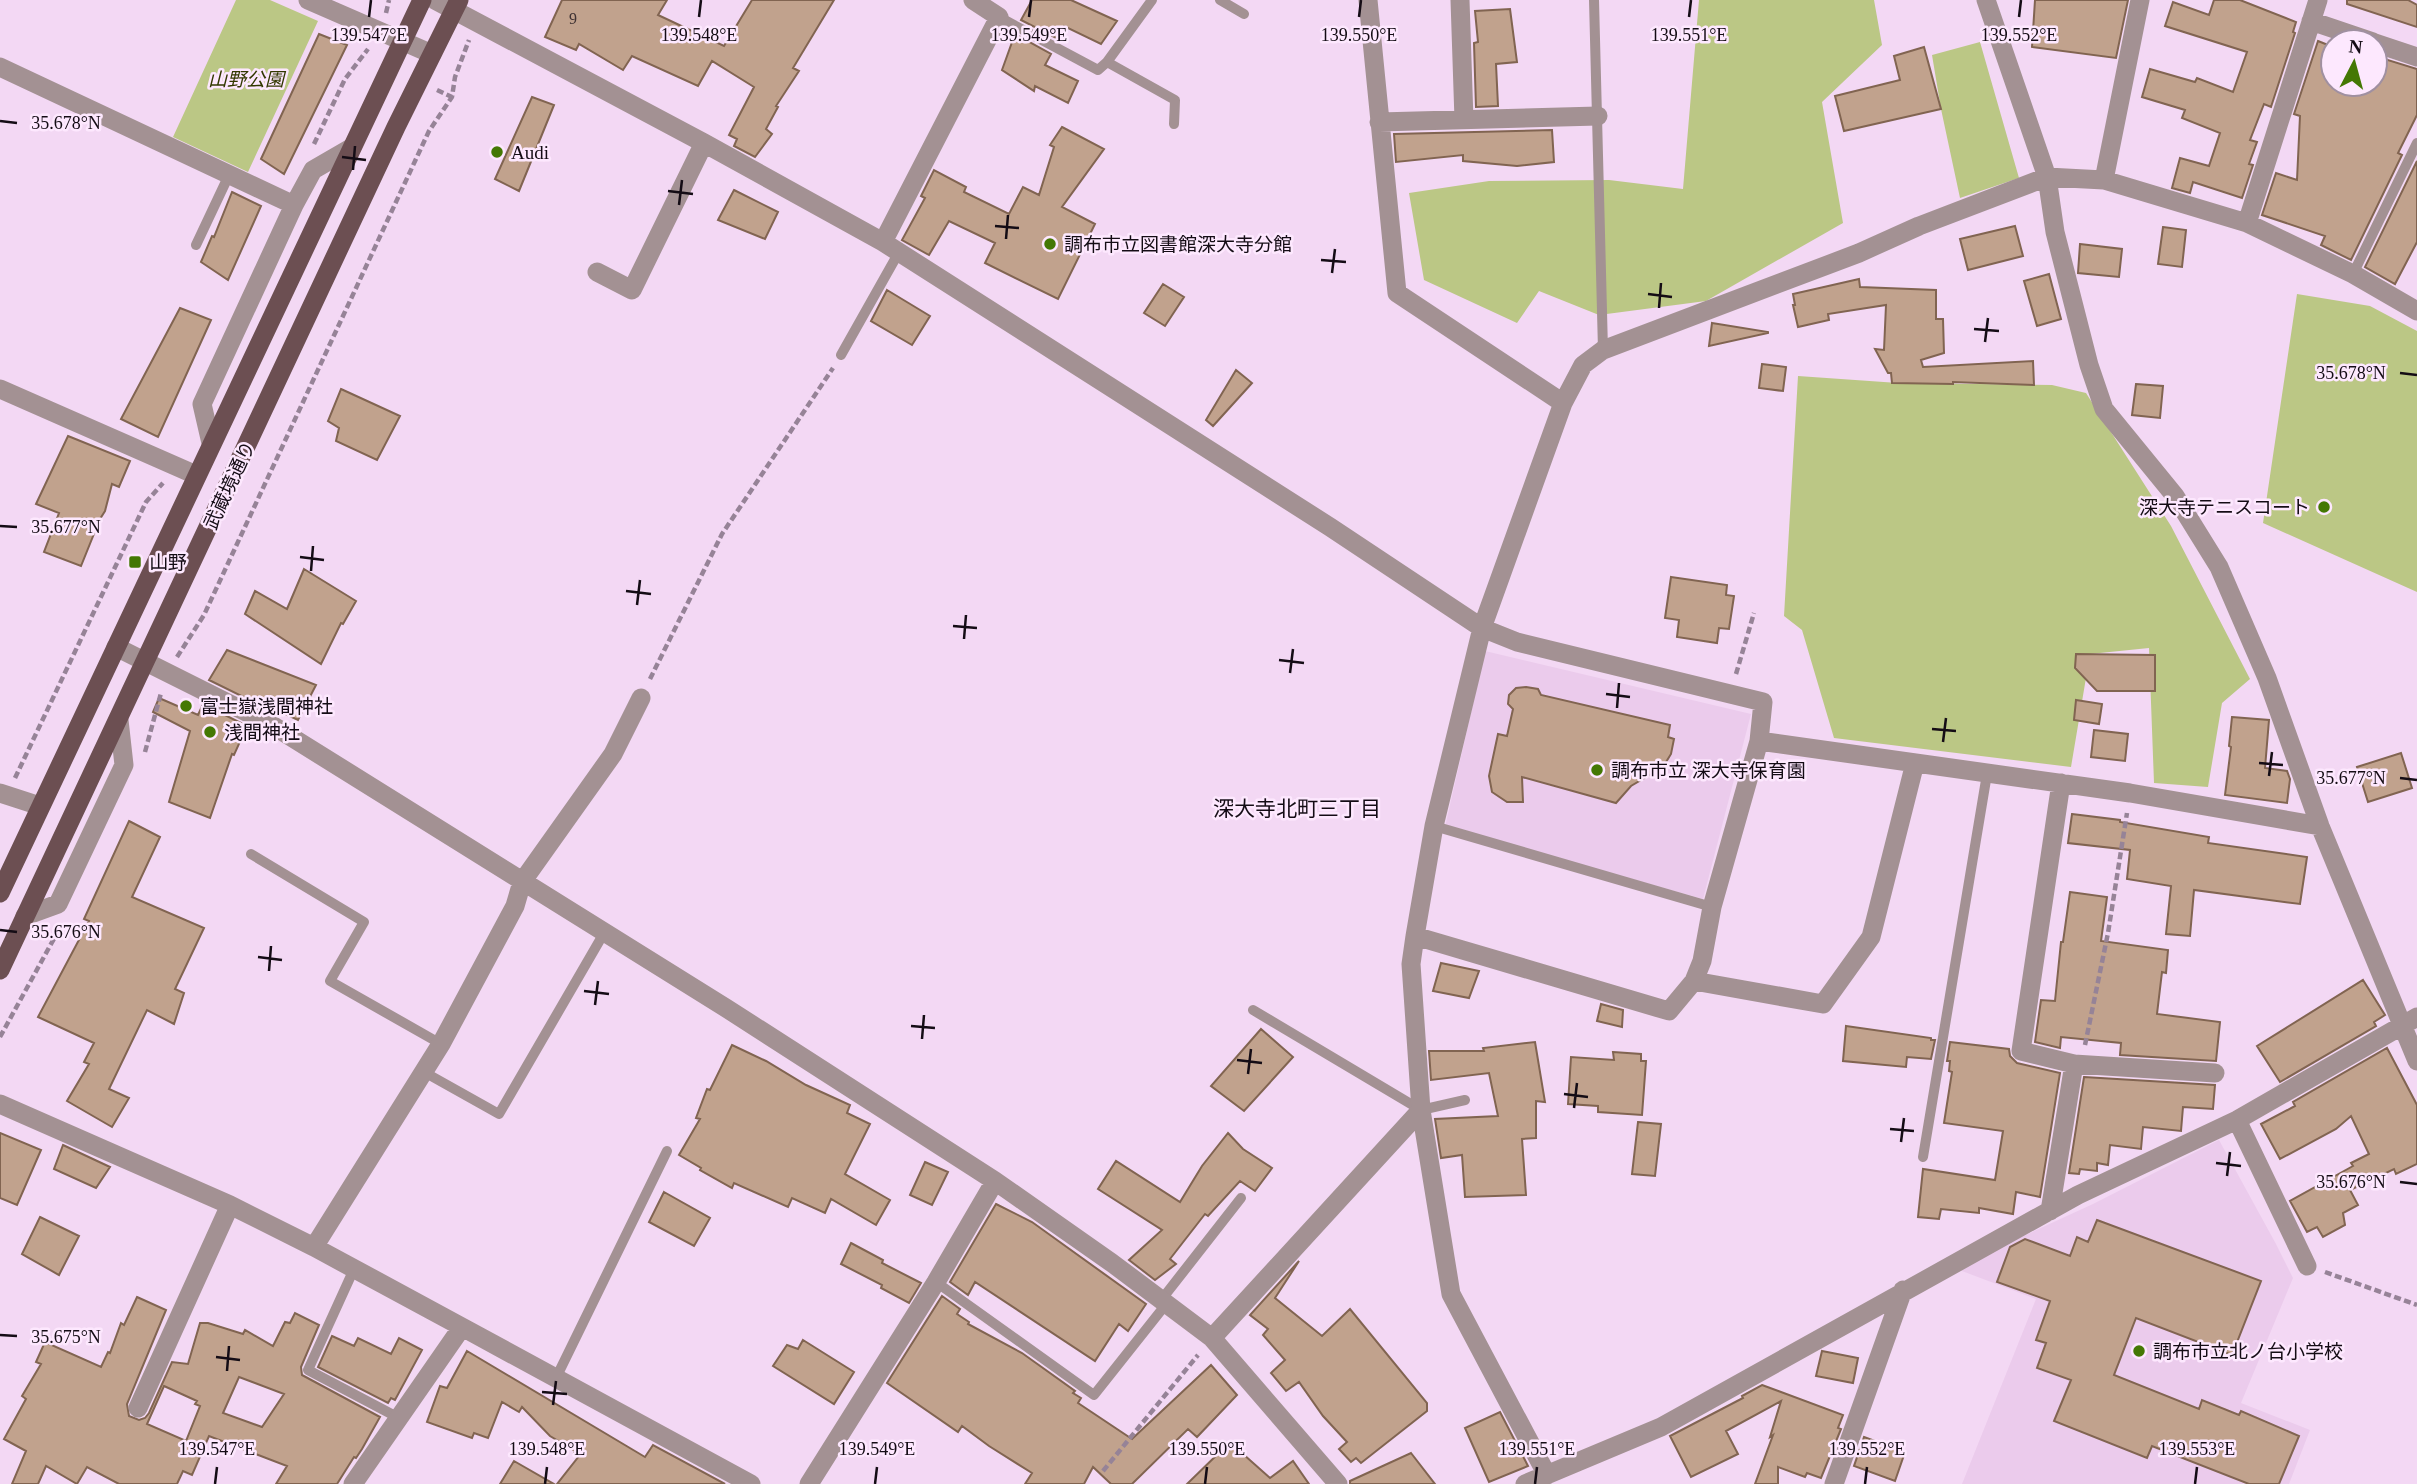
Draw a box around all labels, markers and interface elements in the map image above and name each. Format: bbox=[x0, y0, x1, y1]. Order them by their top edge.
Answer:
house number: 9 bbox=[569, 10, 577, 27]
text: 139.547°E bbox=[331, 25, 407, 45]
text: 139.548°E bbox=[661, 25, 737, 45]
text: 139.549°E bbox=[991, 25, 1067, 45]
text: 139.550°E bbox=[1321, 25, 1397, 45]
text: 139.551°E bbox=[1651, 25, 1727, 45]
text: 139.552°E bbox=[1981, 25, 2057, 45]
north arrow bbox=[2319, 28, 2389, 98]
text: N bbox=[2348, 35, 2364, 58]
park label: 山野公園 bbox=[208, 69, 287, 90]
text: 35.678°N bbox=[31, 113, 101, 133]
place label: Audi bbox=[511, 142, 549, 163]
marker: Audi bbox=[489, 144, 505, 160]
place label: 調布市立図書館深大寺分館 bbox=[1064, 234, 1292, 255]
marker: 調布市立図書館深大寺分館 bbox=[1042, 236, 1058, 252]
text: 35.678°N bbox=[2316, 363, 2386, 383]
street label: 武蔵境通り bbox=[200, 438, 259, 533]
place label: 深大寺テニスコート bbox=[2139, 497, 2310, 518]
marker: 深大寺テニスコート bbox=[2316, 499, 2332, 515]
text: 35.677°N bbox=[31, 517, 101, 537]
place label: 山野 bbox=[149, 552, 187, 573]
marker: 山野 bbox=[127, 554, 143, 570]
place label: 富士嶽浅間神社 bbox=[200, 696, 333, 717]
marker: 富士嶽浅間神社 bbox=[178, 698, 194, 714]
place label: 浅間神社 bbox=[224, 722, 300, 743]
marker: 浅間神社 bbox=[202, 724, 218, 740]
place label: 調布市立 深大寺保育園 bbox=[1611, 760, 1806, 781]
marker: 調布市立 深大寺保育園 bbox=[1589, 762, 1605, 778]
text: 35.677°N bbox=[2316, 768, 2386, 788]
district label: 深大寺北町三丁目 bbox=[1213, 797, 1381, 821]
text: 35.676°N bbox=[31, 922, 101, 942]
text: 35.676°N bbox=[2316, 1172, 2386, 1192]
text: 35.675°N bbox=[31, 1327, 101, 1347]
place label: 調布市立北ノ台小学校 bbox=[2153, 1341, 2343, 1362]
marker: 調布市立北ノ台小学校 bbox=[2131, 1343, 2147, 1359]
text: 139.547°E bbox=[179, 1439, 255, 1459]
text: 139.548°E bbox=[509, 1439, 585, 1459]
text: 139.549°E bbox=[839, 1439, 915, 1459]
text: 139.550°E bbox=[1169, 1439, 1245, 1459]
text: 139.551°E bbox=[1499, 1439, 1575, 1459]
text: 139.552°E bbox=[1829, 1439, 1905, 1459]
text: 139.553°E bbox=[2159, 1439, 2235, 1459]

